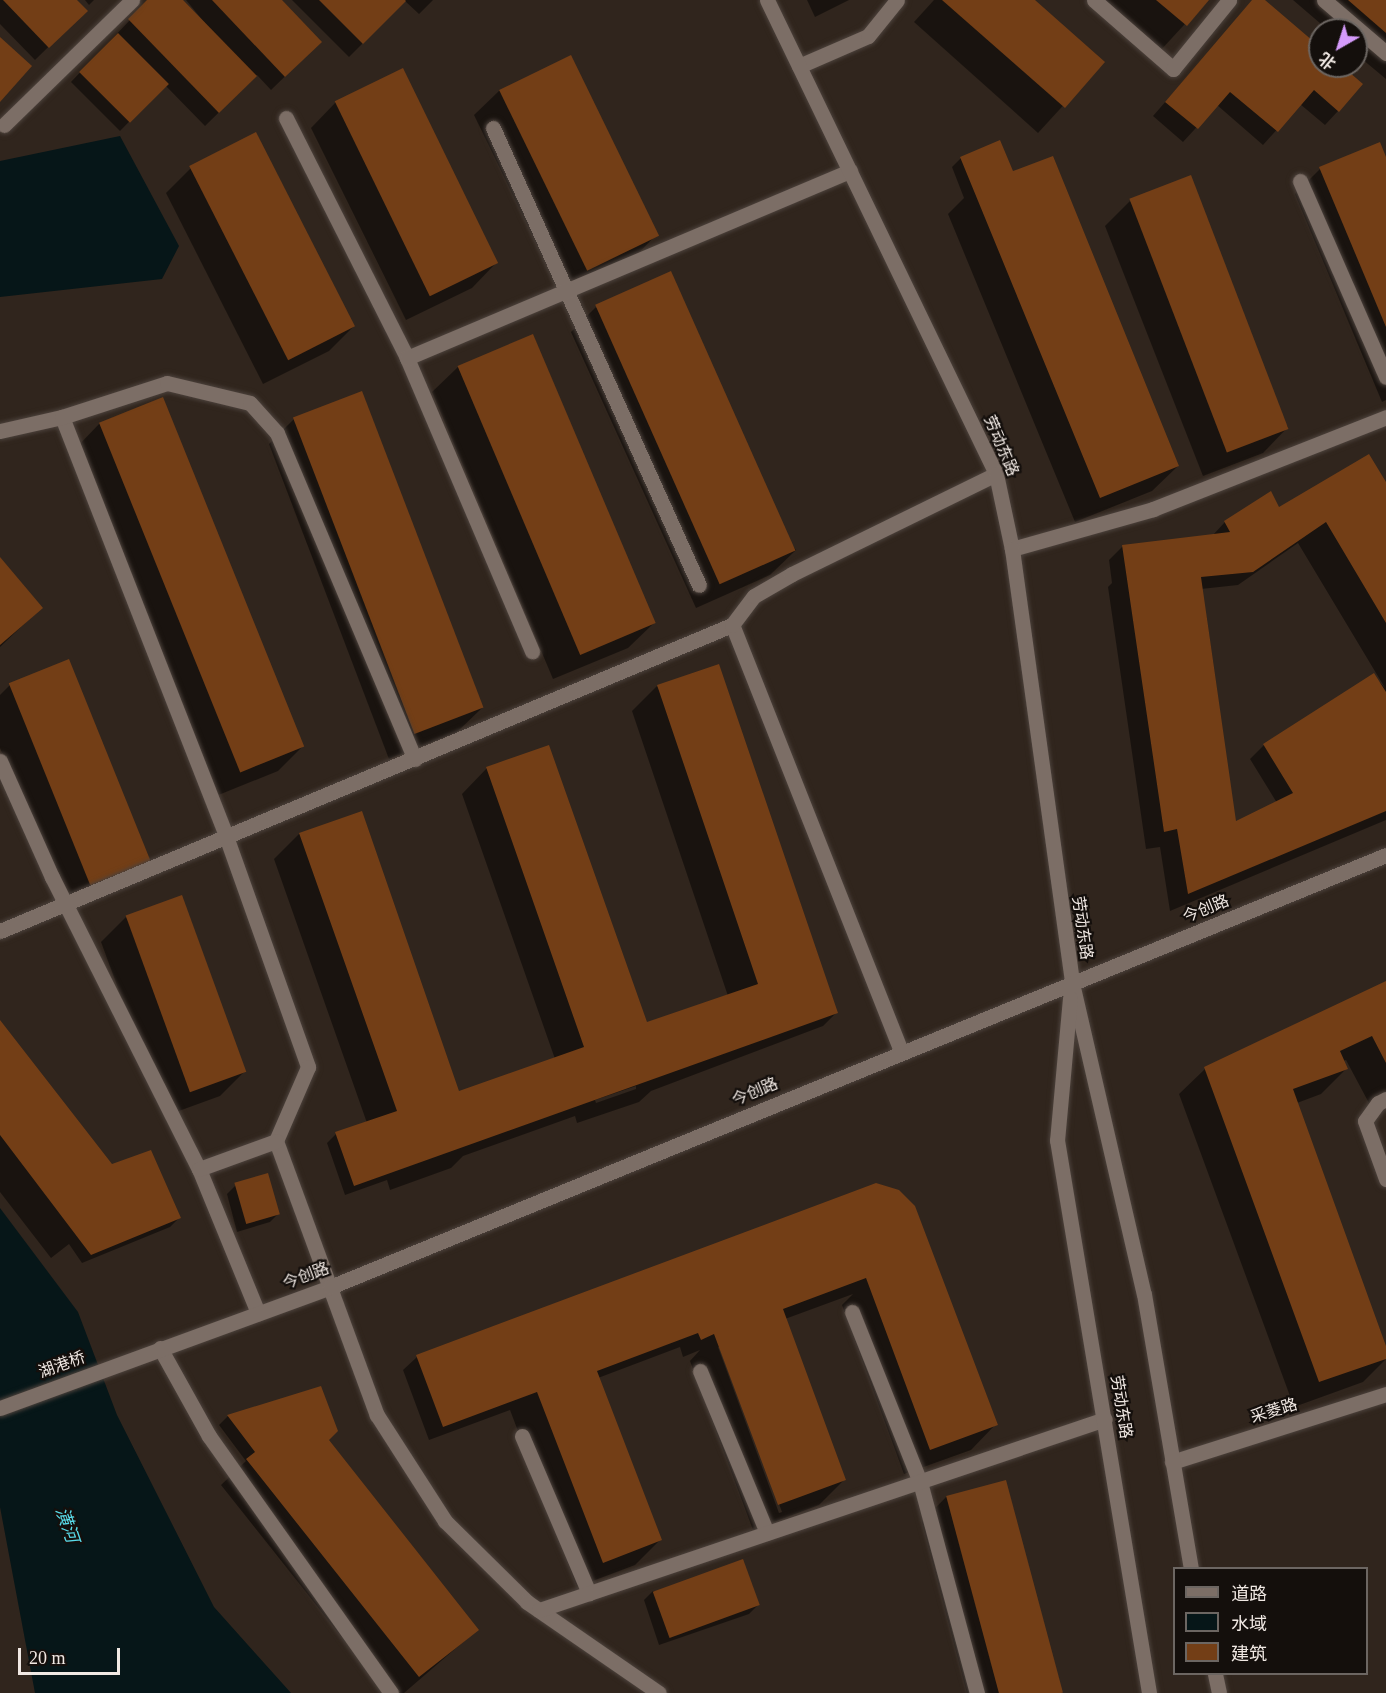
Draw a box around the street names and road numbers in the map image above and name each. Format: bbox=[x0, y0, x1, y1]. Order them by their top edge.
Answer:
street label: 劳动东路 bbox=[980, 413, 1022, 479]
street label: 今创路 bbox=[1180, 891, 1232, 927]
street label: 劳动东路 bbox=[1068, 895, 1096, 961]
street label: 今创路 bbox=[729, 1074, 781, 1110]
street label: 今创路 bbox=[280, 1259, 332, 1293]
street label: 湖港桥 bbox=[36, 1348, 88, 1382]
street label: 劳动东路 bbox=[1107, 1374, 1135, 1440]
street label: 采菱路 bbox=[1248, 1395, 1300, 1427]

